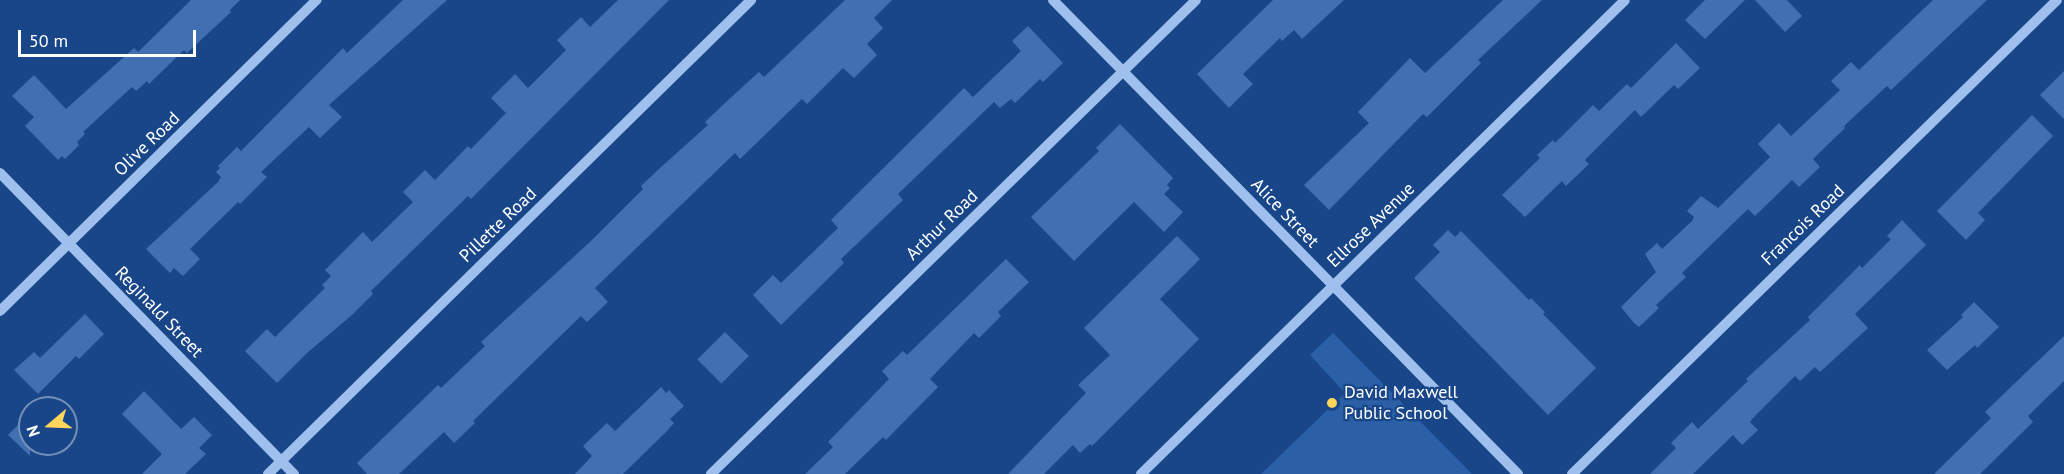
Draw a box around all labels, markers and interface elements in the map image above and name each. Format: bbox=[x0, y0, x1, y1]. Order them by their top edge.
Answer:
scale bar bbox=[21, 18, 200, 56]
text: 50 m bbox=[29, 29, 68, 52]
street label: Olive Road bbox=[110, 107, 184, 181]
street label: Alice Street bbox=[1247, 174, 1323, 252]
street label: Ellrose Avenue bbox=[1323, 178, 1419, 272]
street label: Francois Road bbox=[1757, 180, 1849, 270]
street label: Pillette Road bbox=[455, 183, 541, 267]
street label: Arthur Road bbox=[901, 185, 983, 265]
street label: Reginald Street bbox=[110, 262, 208, 362]
place label: David Maxwell Public School bbox=[1344, 382, 1458, 424]
north arrow bbox=[18, 396, 78, 456]
marker: David Maxwell Public School bbox=[1325, 396, 1339, 410]
text: N bbox=[22, 423, 44, 439]

